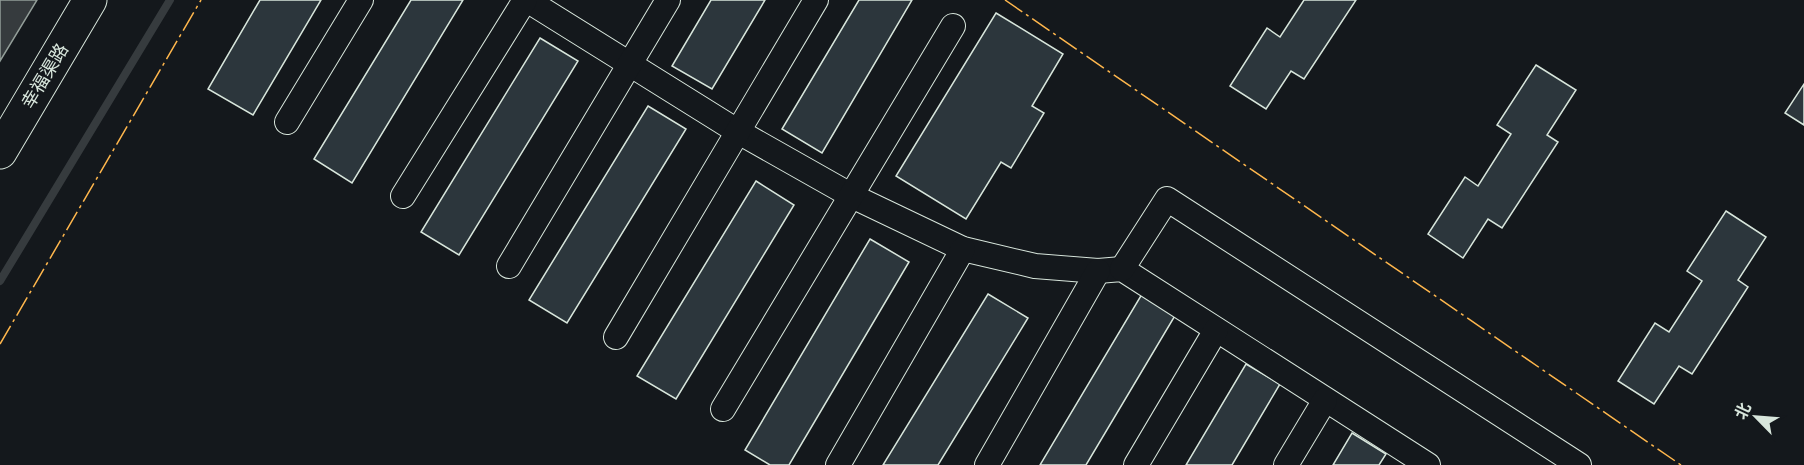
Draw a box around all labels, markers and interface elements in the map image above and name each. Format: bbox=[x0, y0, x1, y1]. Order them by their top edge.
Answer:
street label: 幸福渠路 bbox=[16, 39, 74, 113]
north arrow bbox=[1726, 387, 1786, 447]
text: 北 bbox=[1730, 399, 1756, 423]

